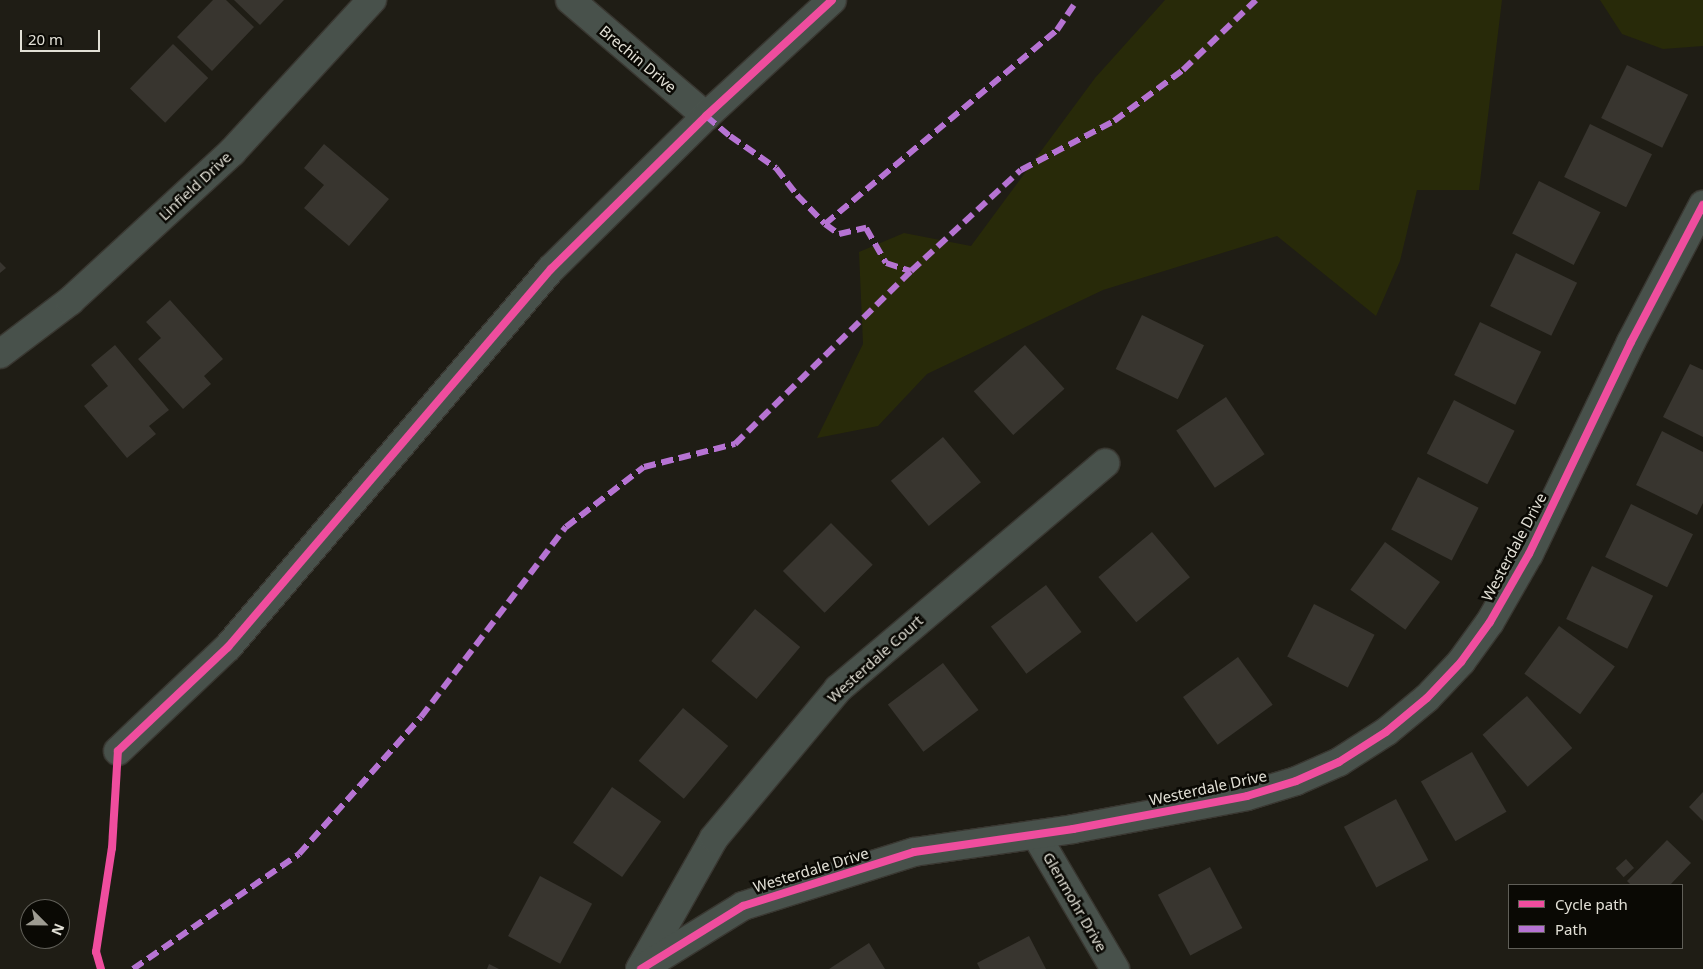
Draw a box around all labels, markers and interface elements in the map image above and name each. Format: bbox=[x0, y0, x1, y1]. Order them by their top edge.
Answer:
scale bar bbox=[22, 20, 102, 52]
street label: Brechin Drive bbox=[596, 22, 680, 96]
text: 20 m bbox=[28, 29, 63, 49]
street label: Linfield Drive bbox=[155, 148, 235, 224]
street label: Westerdale Drive bbox=[1478, 490, 1550, 604]
street label: Westerdale Court bbox=[824, 611, 926, 707]
street label: Westerdale Drive bbox=[1147, 767, 1269, 809]
street label: Westerdale Drive bbox=[751, 844, 871, 896]
street label: Glenmohr Drive bbox=[1039, 849, 1111, 955]
legend bbox=[1508, 884, 1683, 949]
text: Cycle path bbox=[1555, 894, 1628, 914]
north arrow bbox=[20, 899, 70, 949]
text: Path bbox=[1555, 919, 1587, 939]
text: N bbox=[47, 921, 69, 939]

